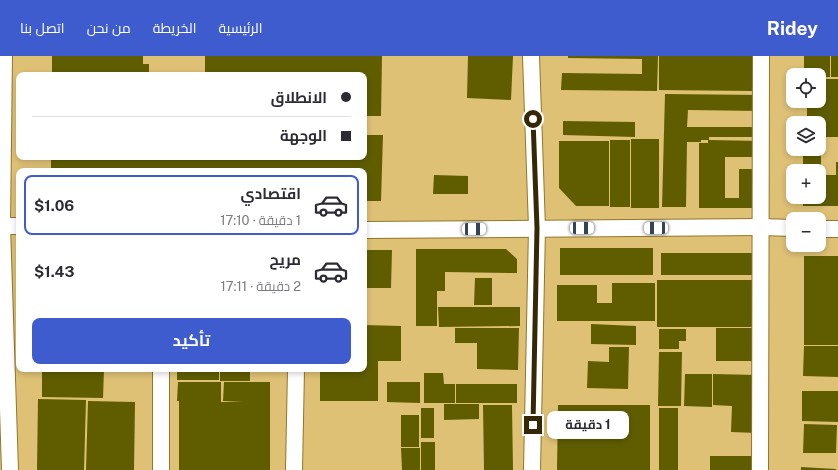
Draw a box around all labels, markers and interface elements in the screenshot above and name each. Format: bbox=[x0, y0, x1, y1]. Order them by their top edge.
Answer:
text: Ridey bbox=[767, 17, 818, 39]
text: اتصل بنا bbox=[20, 20, 65, 36]
text: من نحن bbox=[87, 20, 131, 36]
text: الخريطة bbox=[153, 20, 196, 36]
text: الرئيسية bbox=[218, 20, 262, 36]
map controls bbox=[786, 68, 826, 252]
button: locate bbox=[786, 68, 826, 108]
text: الانطلاق bbox=[271, 89, 327, 106]
route start bbox=[524, 110, 542, 128]
button: layers bbox=[786, 116, 826, 156]
text: الوجهة bbox=[280, 127, 327, 144]
button: + bbox=[786, 164, 826, 204]
text: اقتصادي bbox=[241, 185, 301, 202]
icon: car bbox=[313, 187, 349, 223]
text: $1.06 bbox=[34, 197, 74, 214]
button: − bbox=[786, 212, 826, 252]
text: 1 دقيقة · 17:10 bbox=[220, 213, 301, 228]
car bbox=[570, 222, 594, 234]
car bbox=[644, 222, 668, 234]
car bbox=[462, 223, 486, 235]
text: مريح bbox=[269, 251, 301, 268]
icon: car bbox=[313, 253, 349, 289]
text: $1.43 bbox=[34, 263, 74, 280]
text: 2 دقيقة · 17:11 bbox=[220, 279, 301, 294]
button: تأكيد bbox=[32, 318, 351, 364]
callout: 1 دقيقة bbox=[547, 411, 629, 439]
route end bbox=[524, 416, 542, 434]
text: 1 دقيقة bbox=[565, 417, 611, 432]

